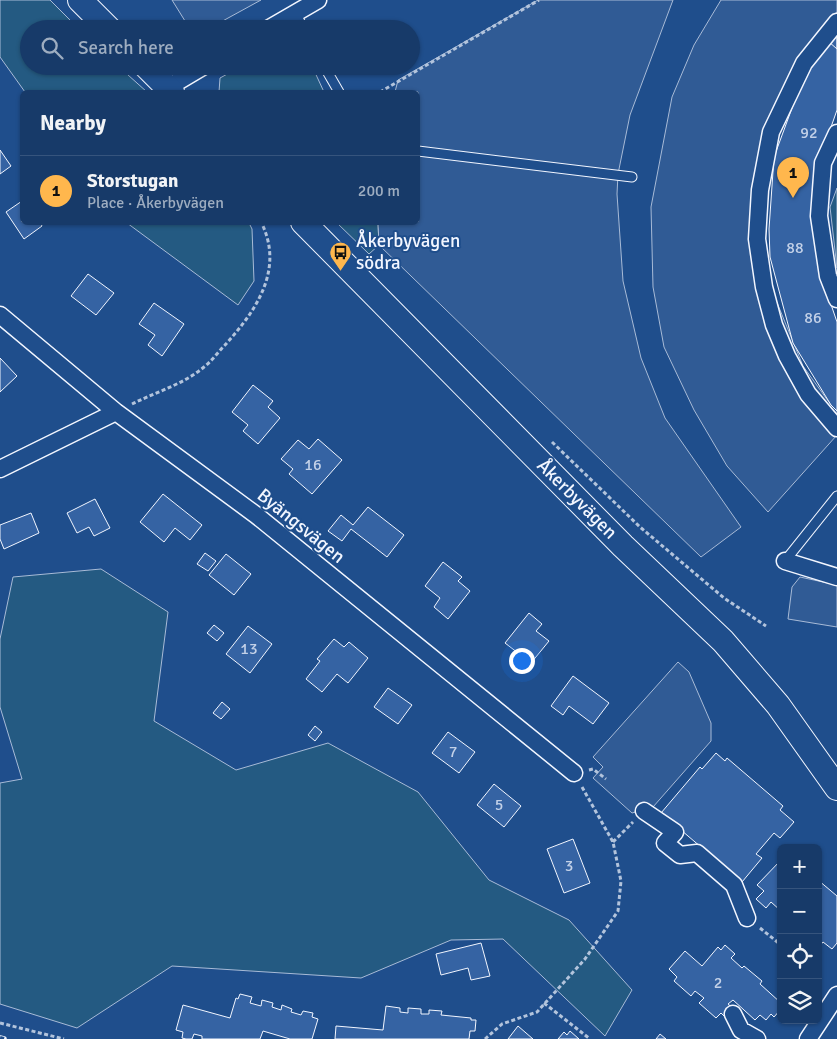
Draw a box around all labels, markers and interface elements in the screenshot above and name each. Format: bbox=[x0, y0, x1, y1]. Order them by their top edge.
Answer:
search box bbox=[20, 20, 420, 75]
icon: search bbox=[38, 34, 66, 62]
text: Search here bbox=[78, 36, 174, 60]
text: Nearby bbox=[40, 110, 106, 136]
house number: 92 bbox=[800, 123, 818, 143]
pin: 1 bbox=[777, 157, 809, 198]
text: Storstugan bbox=[87, 169, 178, 193]
text: 1 bbox=[52, 181, 60, 201]
text: 200 m bbox=[358, 181, 400, 201]
text: Place · Åkerbyvägen bbox=[87, 193, 224, 213]
place label: Åkerbyvägen södra bbox=[356, 229, 460, 275]
house number: 88 bbox=[786, 238, 804, 258]
bus stop icon: Åkerbyvägen södra bbox=[328, 240, 352, 271]
house number: 86 bbox=[804, 308, 822, 328]
street label: Åkerbyvägen bbox=[532, 454, 622, 544]
house number: 16 bbox=[304, 455, 322, 475]
street label: Byängsvägen bbox=[252, 483, 350, 569]
house number: 13 bbox=[240, 639, 258, 659]
your location bbox=[509, 648, 535, 674]
house number: 7 bbox=[449, 742, 457, 762]
house number: 5 bbox=[495, 795, 503, 815]
map controls bbox=[777, 844, 822, 1024]
button: + bbox=[777, 844, 822, 889]
house number: 3 bbox=[565, 856, 573, 876]
button: − bbox=[777, 889, 822, 934]
button: locate bbox=[777, 934, 822, 979]
house number: 2 bbox=[714, 973, 722, 993]
button: layers bbox=[777, 979, 822, 1024]

